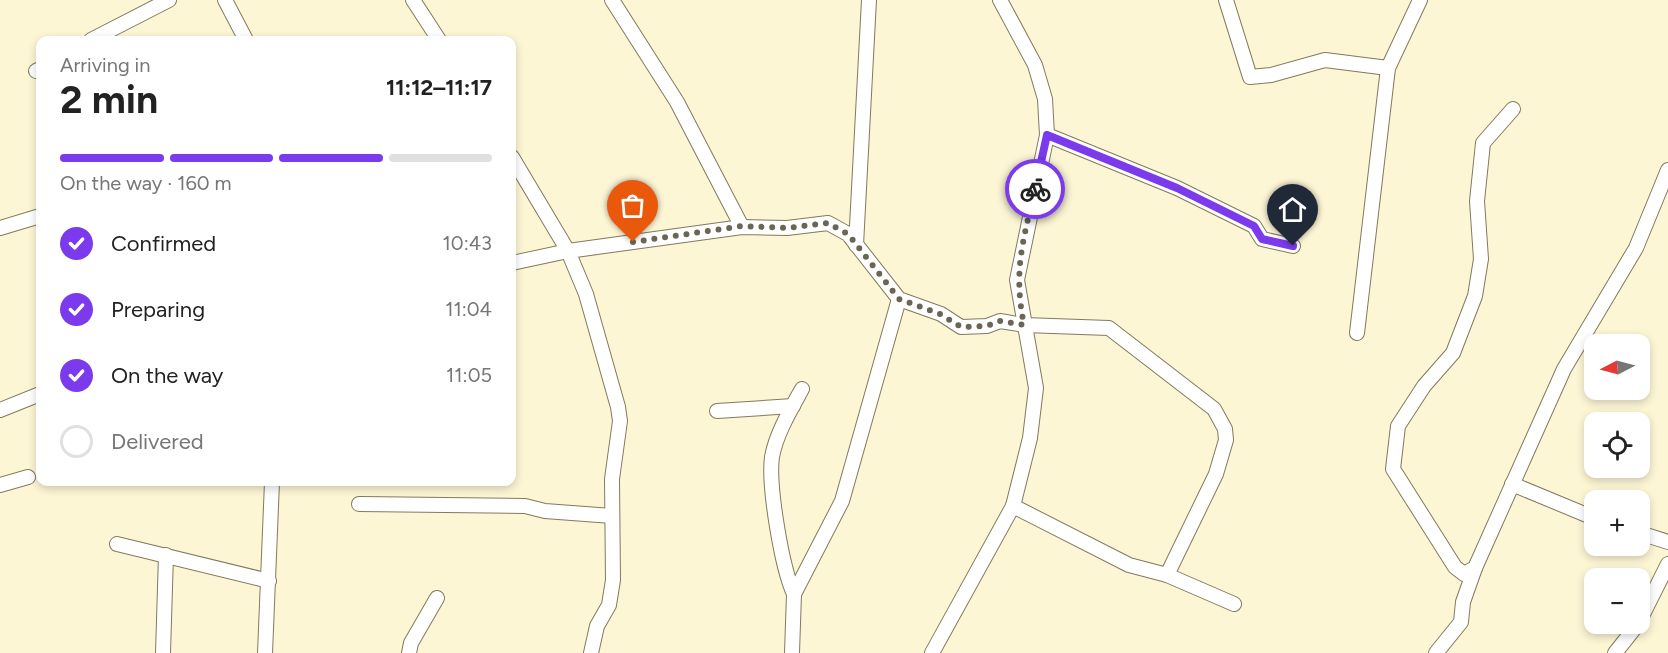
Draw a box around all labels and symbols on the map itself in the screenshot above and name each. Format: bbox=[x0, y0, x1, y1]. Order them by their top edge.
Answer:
courier bbox=[1005, 159, 1065, 219]
pin bbox=[607, 180, 658, 242]
pin bbox=[1267, 184, 1318, 246]
north arrow bbox=[1584, 334, 1650, 400]

